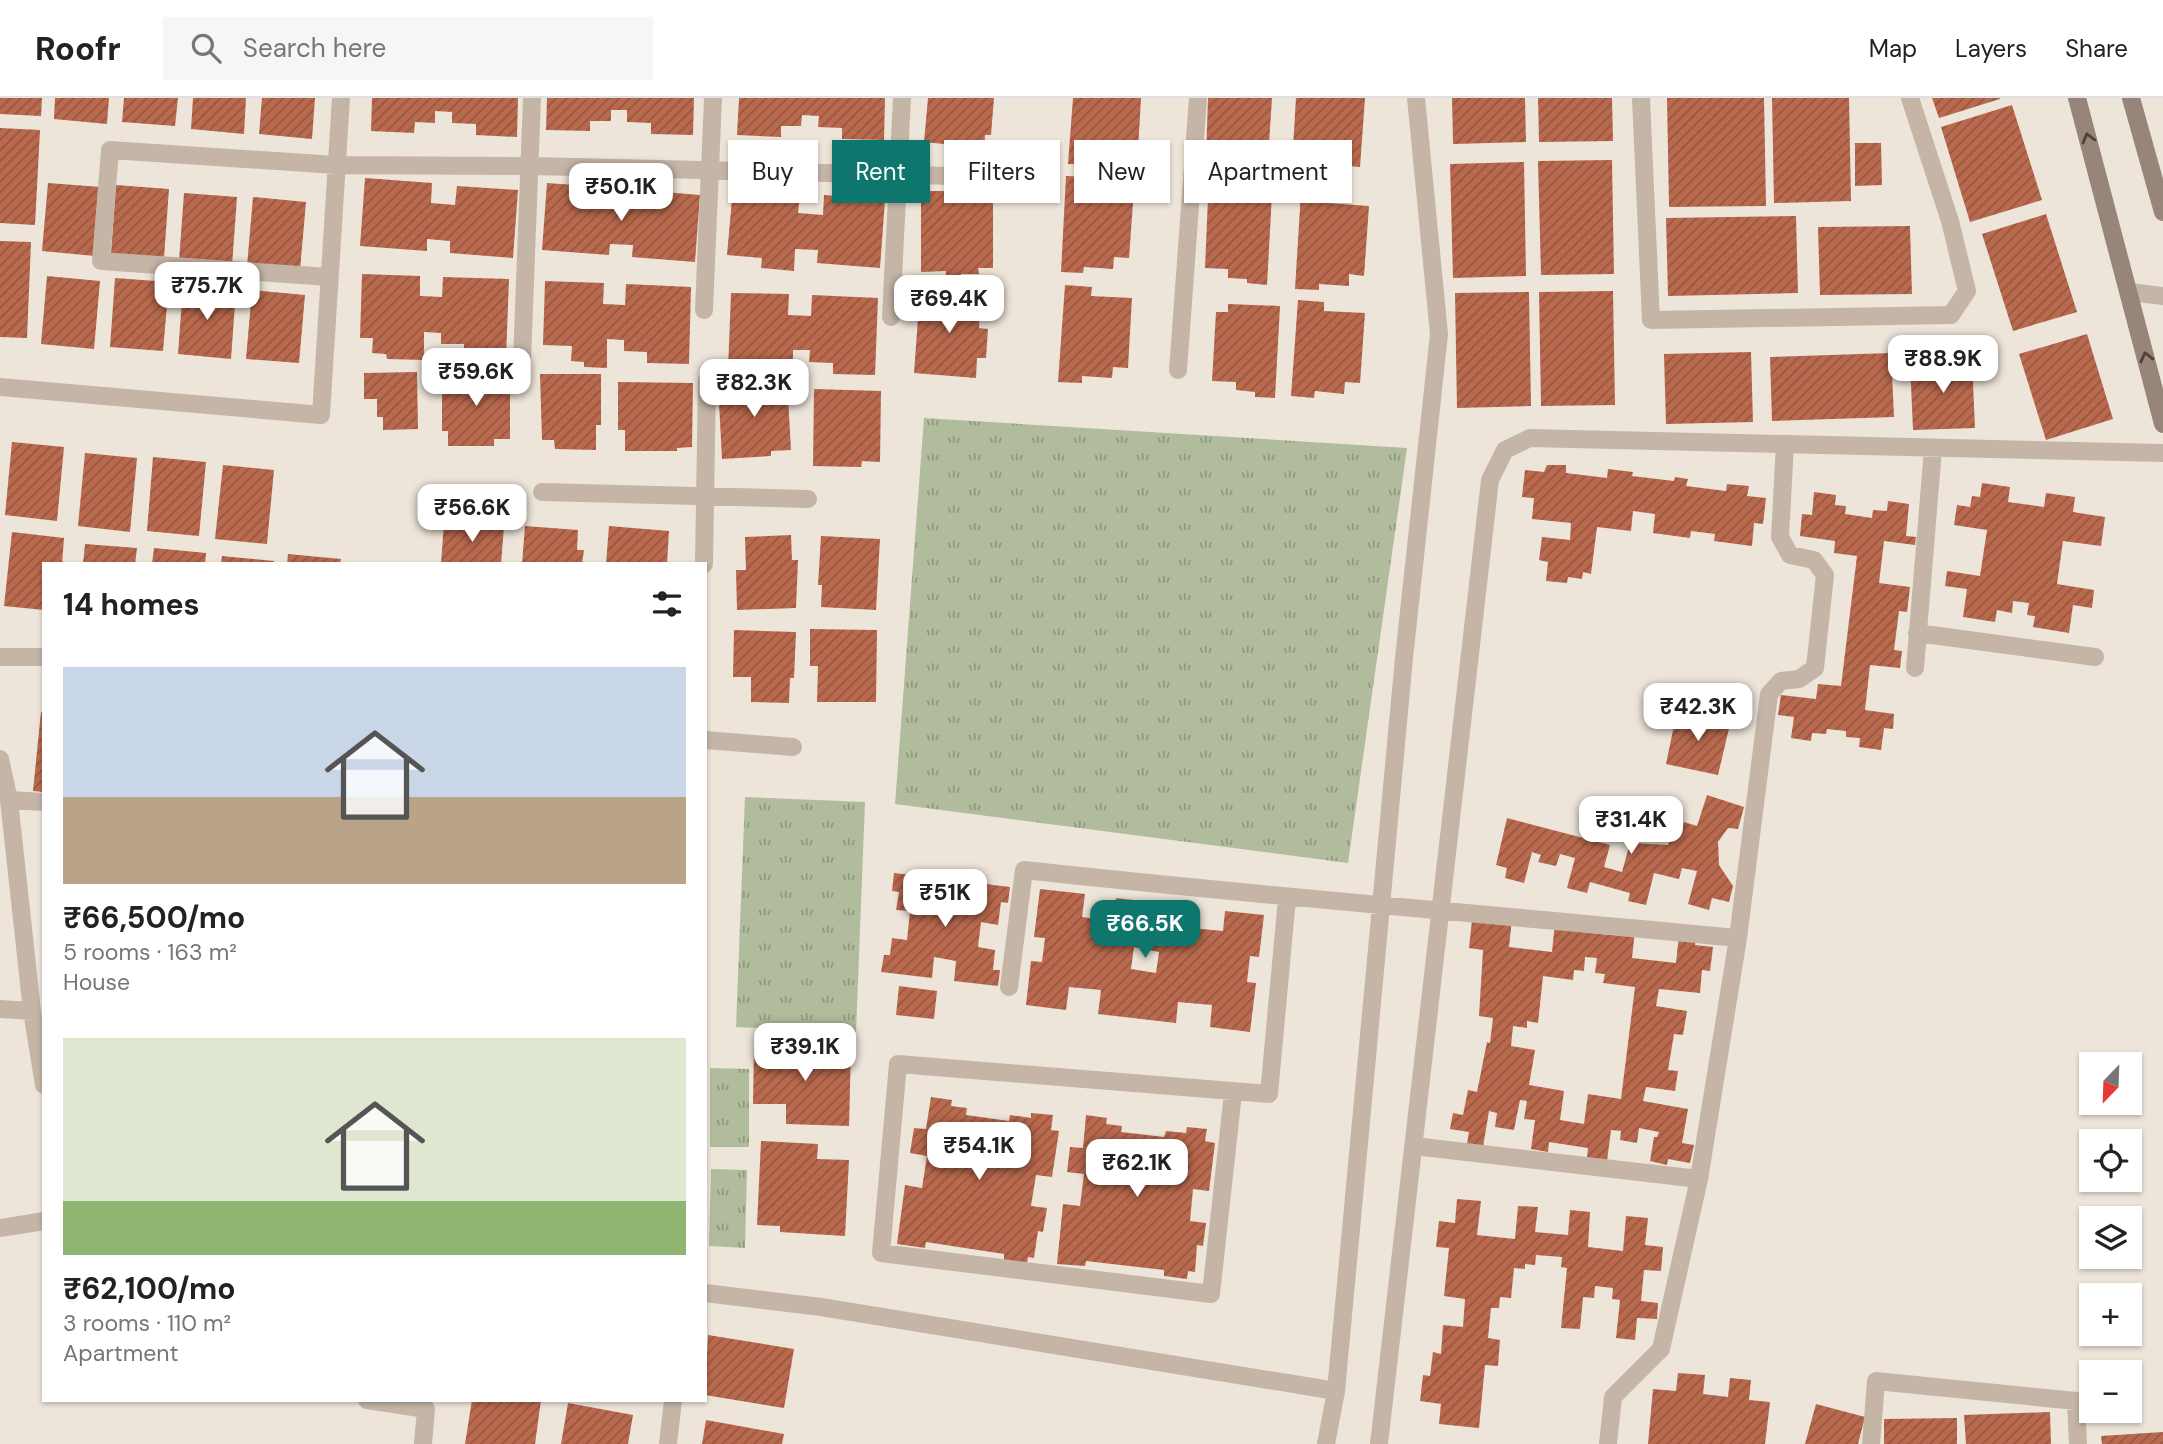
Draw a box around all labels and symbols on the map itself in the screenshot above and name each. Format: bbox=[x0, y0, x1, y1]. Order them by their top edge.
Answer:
one-way arrow bbox=[2082, 132, 2096, 144]
pin: ₹50.1K bbox=[564, 164, 678, 223]
pin: ₹75.7K bbox=[150, 262, 264, 322]
pin: ₹69.4K bbox=[892, 275, 1006, 335]
pin: ₹88.9K bbox=[1886, 336, 2000, 395]
pin: ₹59.6K bbox=[419, 348, 533, 408]
one-way arrow bbox=[2140, 352, 2155, 364]
pin: ₹82.3K bbox=[697, 360, 811, 419]
pin: ₹56.6K bbox=[415, 484, 529, 544]
pin: ₹42.3K bbox=[1641, 684, 1755, 743]
pin: ₹31.4K bbox=[1574, 796, 1688, 856]
pin: ₹51K bbox=[904, 870, 986, 929]
pin: ₹66.5K bbox=[1088, 900, 1202, 960]
pin: ₹39.1K bbox=[748, 1024, 862, 1083]
north arrow bbox=[2079, 1052, 2142, 1115]
pin: ₹54.1K bbox=[922, 1122, 1036, 1182]
pin: ₹62.1K bbox=[1080, 1140, 1194, 1199]

